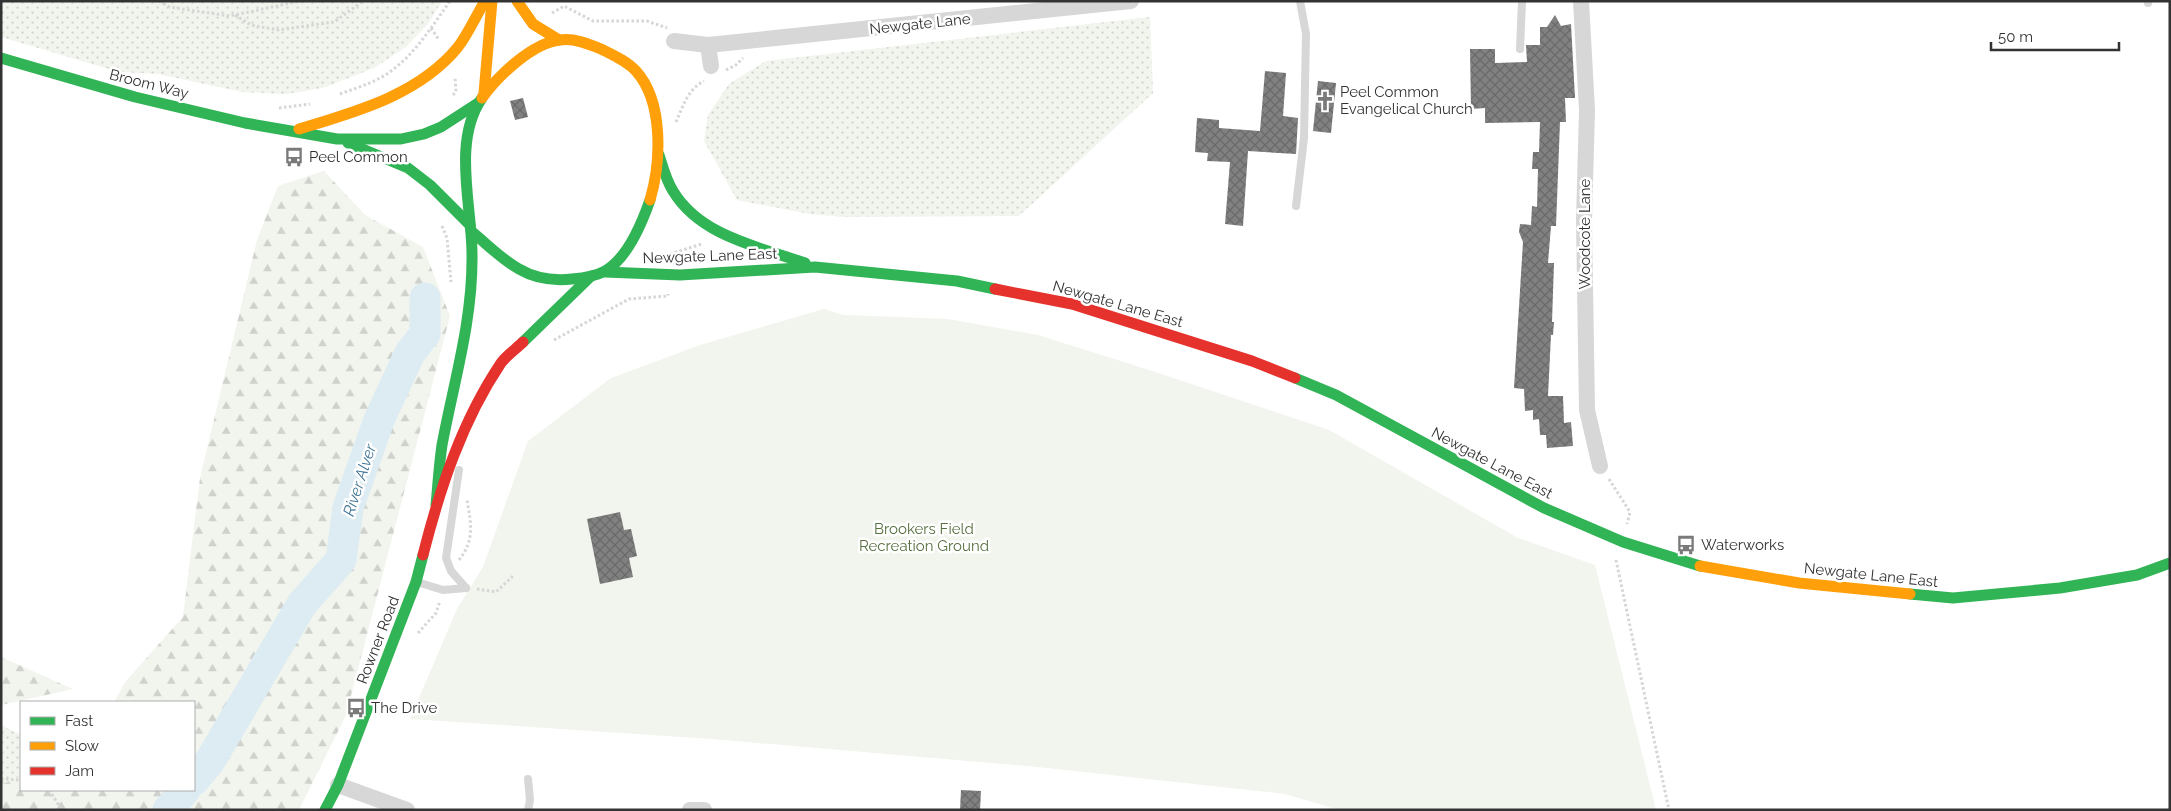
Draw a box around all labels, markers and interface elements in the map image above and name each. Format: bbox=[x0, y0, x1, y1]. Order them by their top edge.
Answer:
street label: Newgate Lane bbox=[869, 10, 972, 38]
scale bar bbox=[1991, 20, 2118, 52]
text: 50 m bbox=[1998, 28, 2033, 46]
street label: Broom Way bbox=[108, 65, 190, 103]
place label: Peel Common Evangelical Church bbox=[1340, 83, 1473, 118]
church icon: Peel Common Evangelical Church bbox=[1314, 90, 1336, 112]
bus stop icon: Peel Common bbox=[283, 146, 305, 168]
place label: Peel Common bbox=[309, 148, 408, 166]
street label: Woodcote Lane bbox=[1576, 178, 1594, 289]
street label: Newgate Lane East bbox=[642, 245, 778, 267]
street label: Newgate Lane East bbox=[1051, 277, 1185, 331]
street label: Newgate Lane East bbox=[1428, 423, 1556, 503]
water label: River Alver bbox=[339, 441, 380, 518]
park label: Brookers Field Recreation Ground bbox=[859, 520, 989, 555]
bus stop icon: Waterworks bbox=[1675, 534, 1697, 556]
place label: Waterworks bbox=[1701, 536, 1784, 554]
street label: Newgate Lane East bbox=[1803, 559, 1939, 591]
street label: Rowner Road bbox=[353, 594, 403, 686]
bus stop icon: The Drive bbox=[345, 697, 367, 719]
place label: The Drive bbox=[371, 699, 438, 717]
legend bbox=[20, 701, 195, 791]
text: Fast bbox=[65, 712, 93, 730]
text: Slow bbox=[65, 737, 99, 755]
text: Jam bbox=[65, 762, 94, 780]

